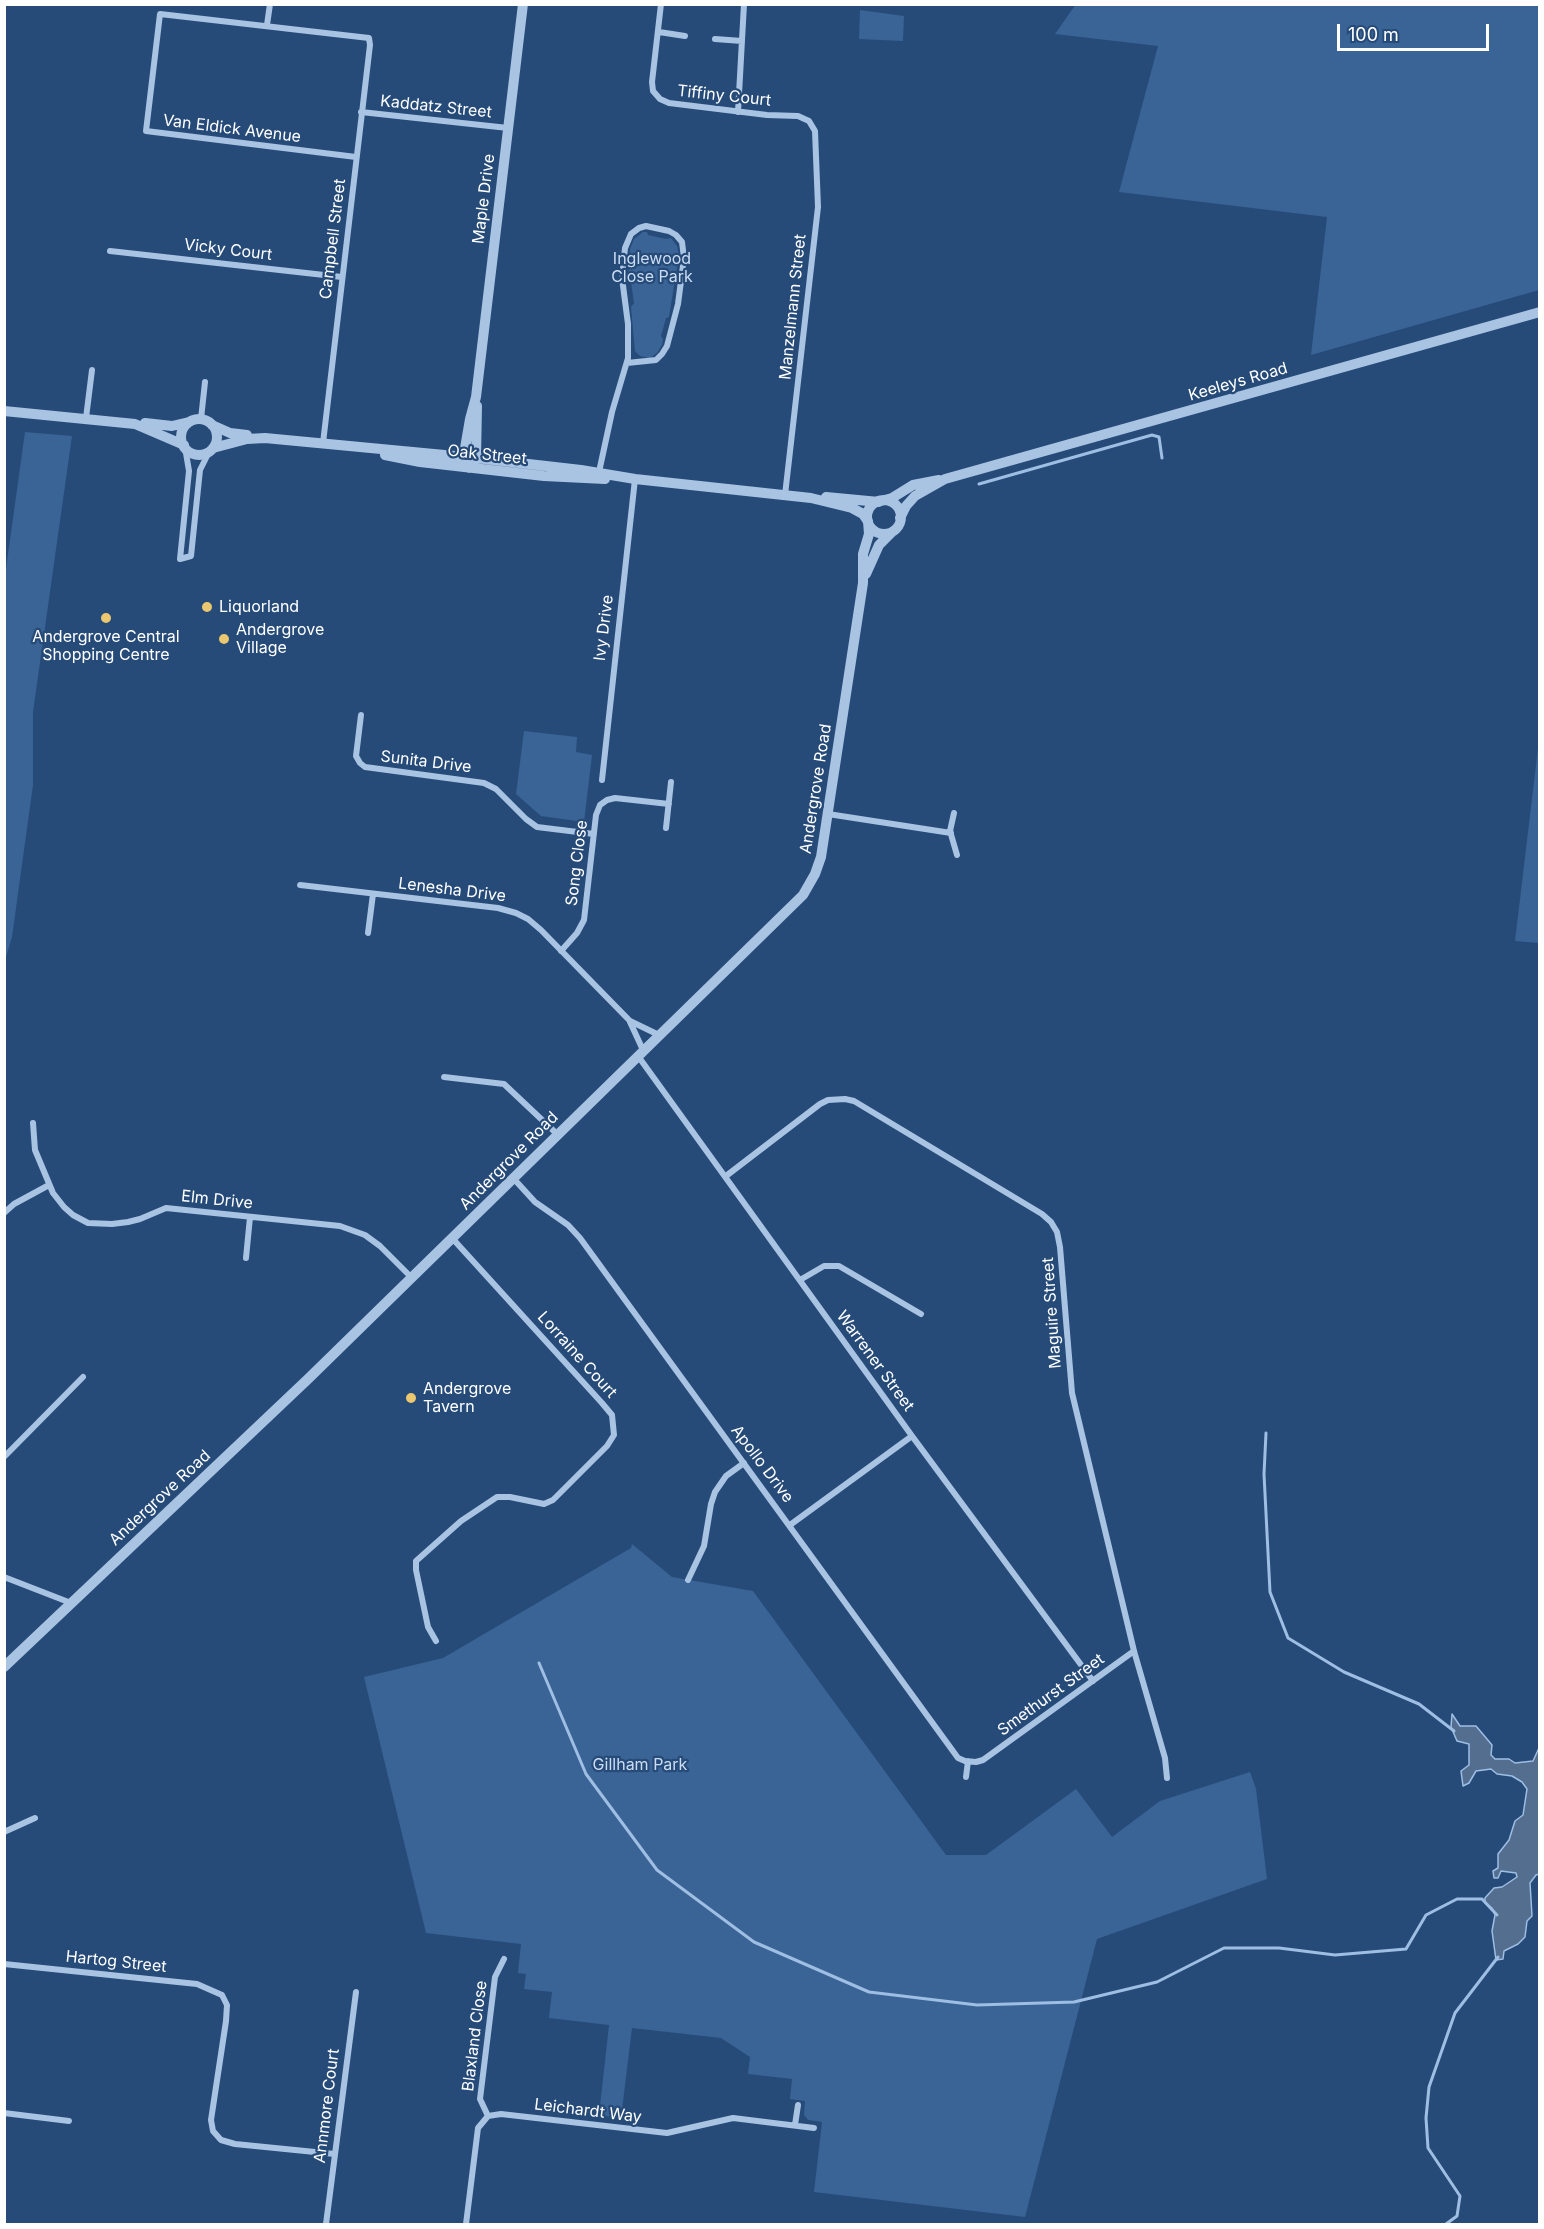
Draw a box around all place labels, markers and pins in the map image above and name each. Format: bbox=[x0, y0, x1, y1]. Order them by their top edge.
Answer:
place label: Liquorland bbox=[219, 597, 299, 617]
marker: Liquorland bbox=[200, 600, 214, 614]
marker: Andergrove Central Shopping Centre bbox=[99, 611, 113, 625]
place label: Andergrove Village bbox=[236, 620, 324, 658]
place label: Andergrove Central Shopping Centre bbox=[32, 627, 180, 665]
marker: Andergrove Village bbox=[217, 632, 231, 646]
place label: Andergrove Tavern bbox=[423, 1379, 511, 1417]
marker: Andergrove Tavern bbox=[404, 1391, 418, 1405]

